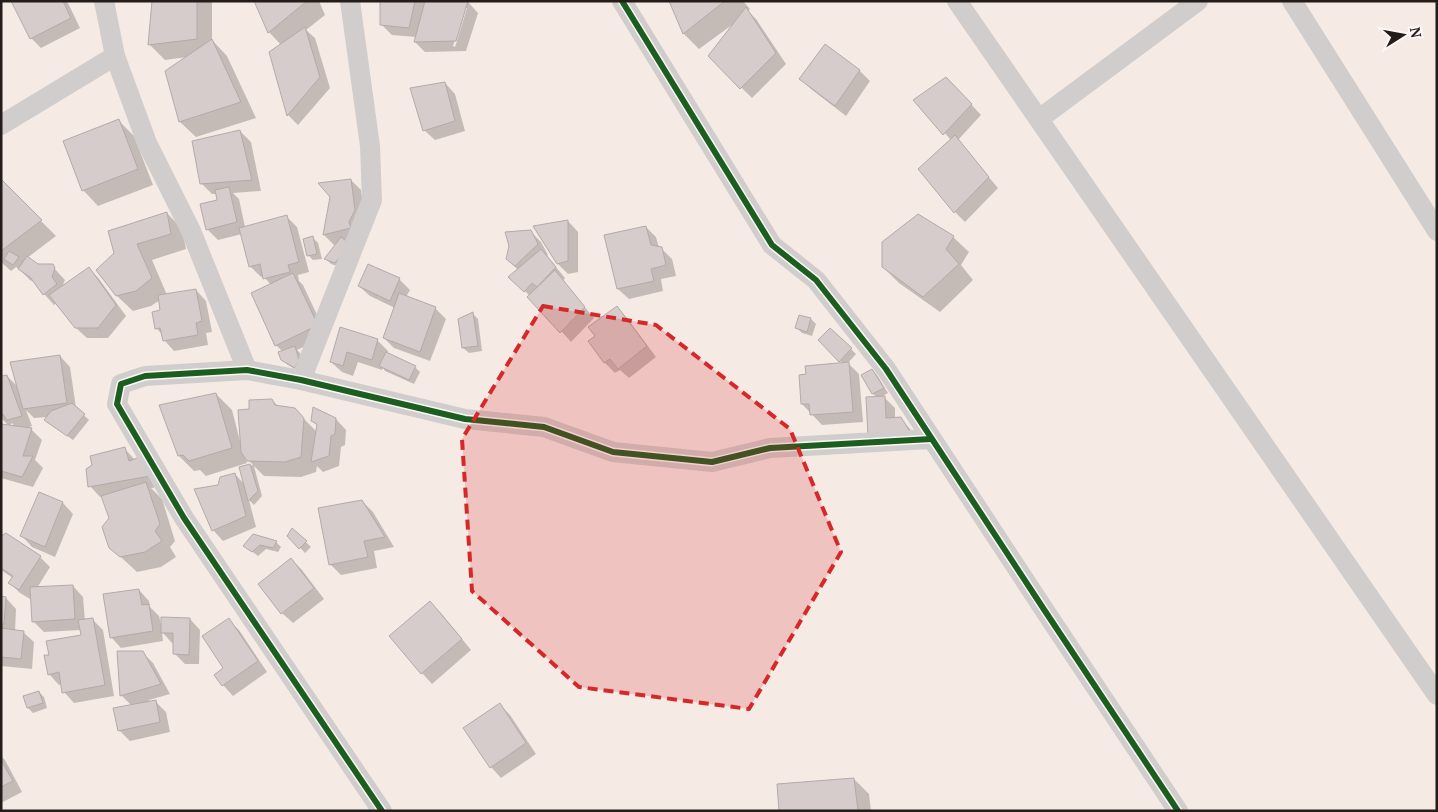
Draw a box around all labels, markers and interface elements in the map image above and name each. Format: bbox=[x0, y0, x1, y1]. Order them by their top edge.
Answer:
north arrow bbox=[1378, 10, 1428, 60]
text: N bbox=[1406, 25, 1427, 40]

